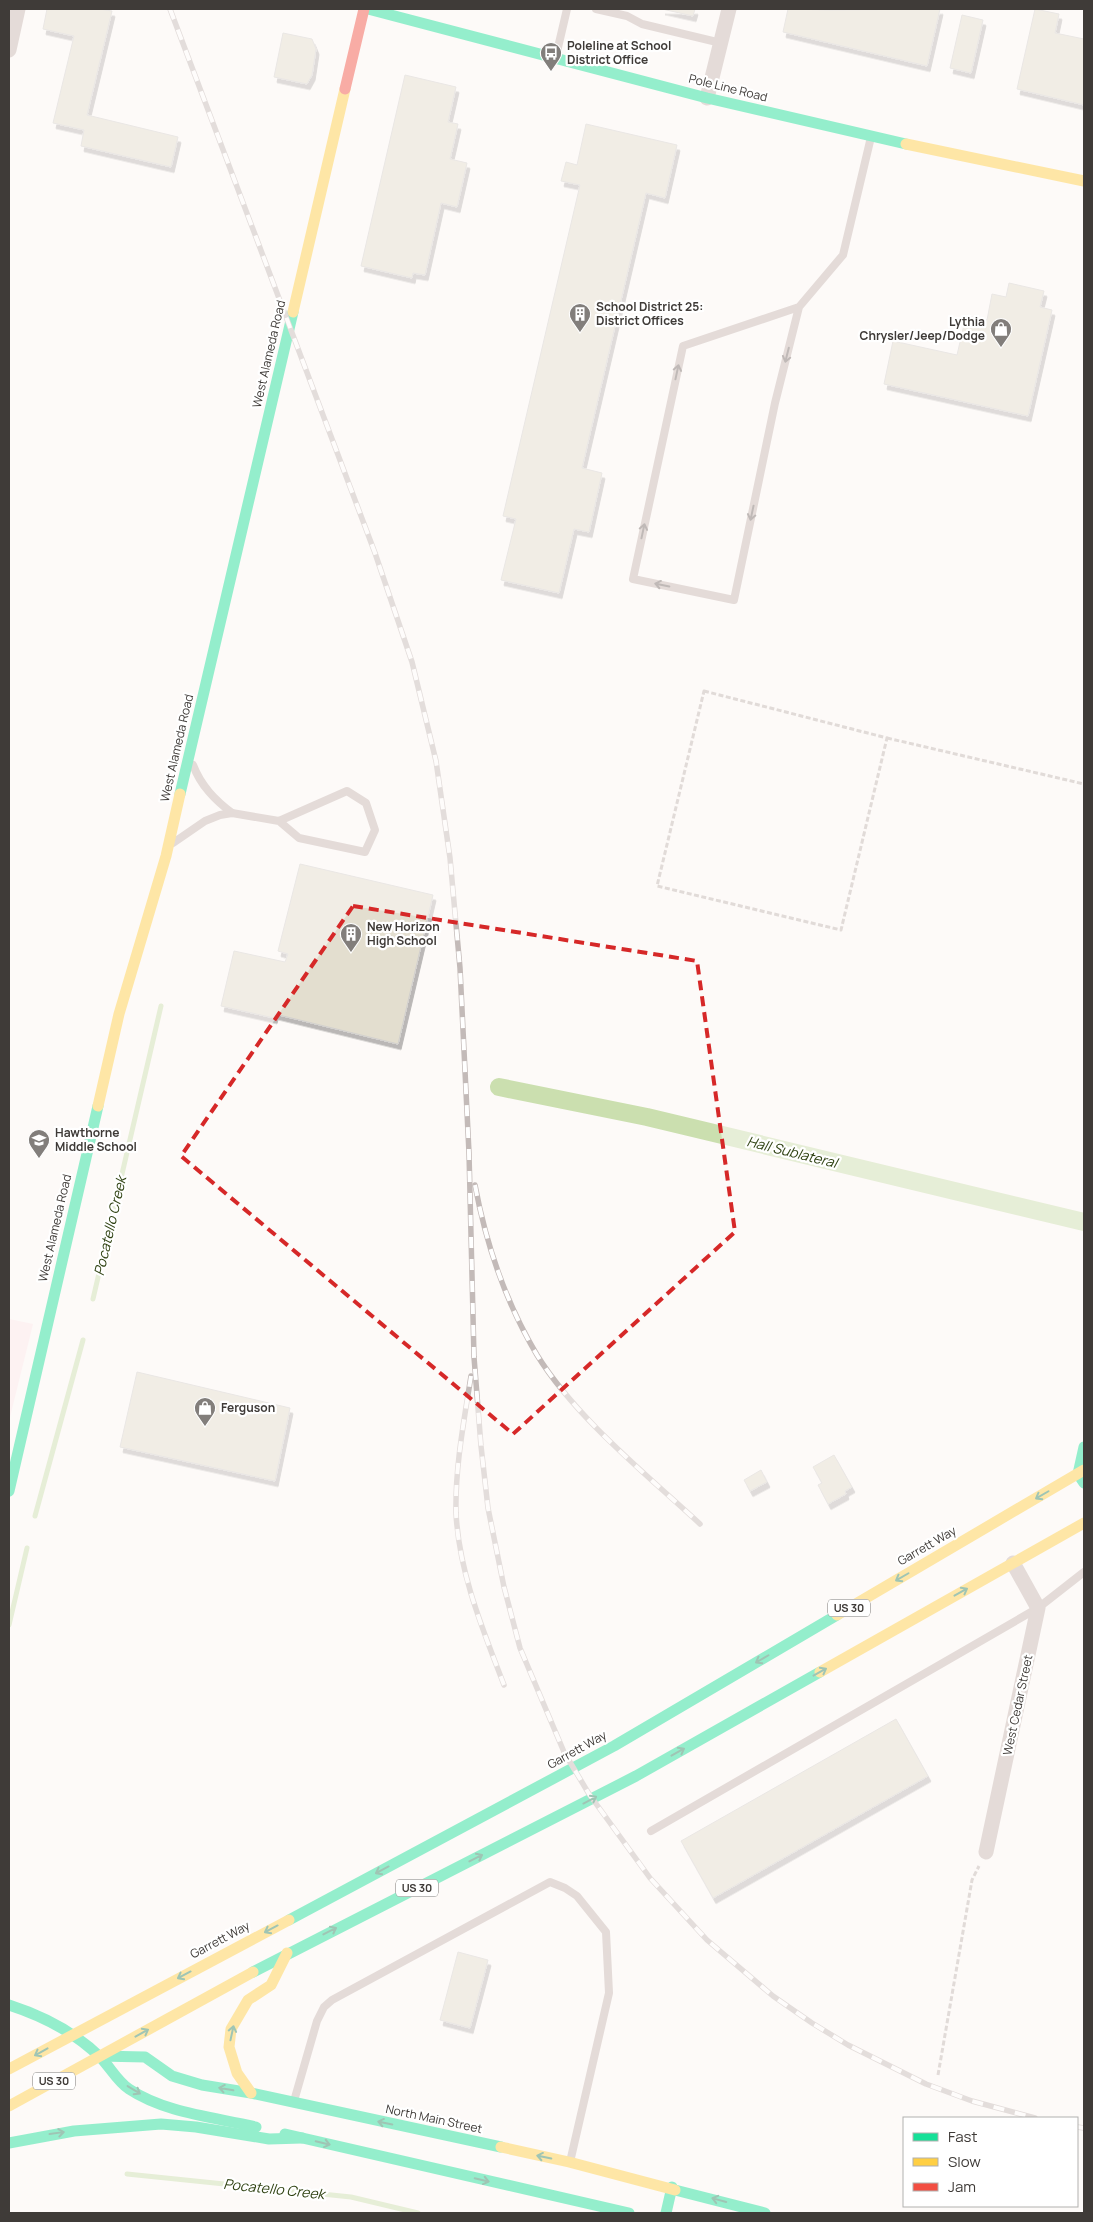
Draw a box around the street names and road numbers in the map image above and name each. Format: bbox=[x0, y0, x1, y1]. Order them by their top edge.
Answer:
street label: Pole Line Road bbox=[687, 70, 769, 105]
street label: West Alameda Road bbox=[248, 298, 289, 409]
street label: West Alameda Road bbox=[156, 692, 197, 803]
street label: West Alameda Road bbox=[34, 1172, 75, 1283]
street label: Garrett Way bbox=[894, 1522, 960, 1569]
road number: US 30 bbox=[828, 1600, 870, 1616]
street label: West Cedar Street bbox=[999, 1653, 1037, 1757]
street label: Garrett Way bbox=[544, 1726, 610, 1773]
road number: US 30 bbox=[396, 1880, 438, 1896]
street label: Garrett Way bbox=[187, 1916, 253, 1962]
road number: US 30 bbox=[33, 2072, 75, 2090]
street label: North Main Street bbox=[384, 2100, 484, 2137]

